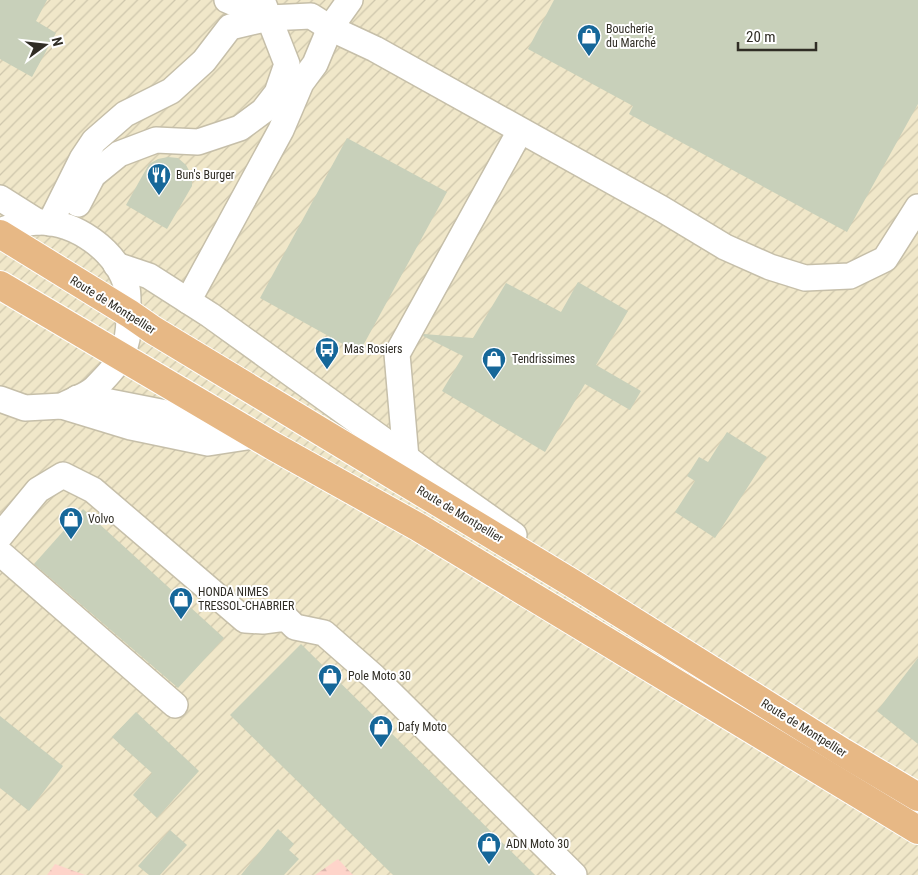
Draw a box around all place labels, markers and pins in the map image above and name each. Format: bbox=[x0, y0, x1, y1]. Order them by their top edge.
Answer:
place label: Boucherie du Marché bbox=[606, 22, 656, 50]
shop icon: Boucherie du Marché bbox=[576, 23, 602, 57]
restaurant icon: Bun's Burger bbox=[146, 162, 172, 196]
place label: Bun's Burger bbox=[176, 168, 235, 182]
bus stop icon: Mas Rosiers bbox=[314, 336, 340, 370]
place label: Mas Rosiers bbox=[344, 342, 402, 356]
shop icon: Tendrissimes bbox=[481, 346, 507, 380]
place label: Tendrissimes bbox=[512, 352, 575, 366]
shop icon: Volvo bbox=[58, 506, 84, 540]
place label: Volvo bbox=[88, 512, 114, 526]
place label: HONDA NIMES TRESSOL-CHABRIER bbox=[198, 585, 295, 613]
shop icon: HONDA NIMES TRESSOL-CHABRIER bbox=[168, 586, 194, 620]
shop icon: Pole Moto 30 bbox=[317, 663, 343, 697]
place label: Pole Moto 30 bbox=[348, 669, 411, 683]
shop icon: Dafy Moto bbox=[368, 714, 394, 748]
place label: Dafy Moto bbox=[398, 720, 447, 734]
shop icon: ADN Moto 30 bbox=[476, 831, 502, 865]
place label: ADN Moto 30 bbox=[506, 837, 569, 851]

